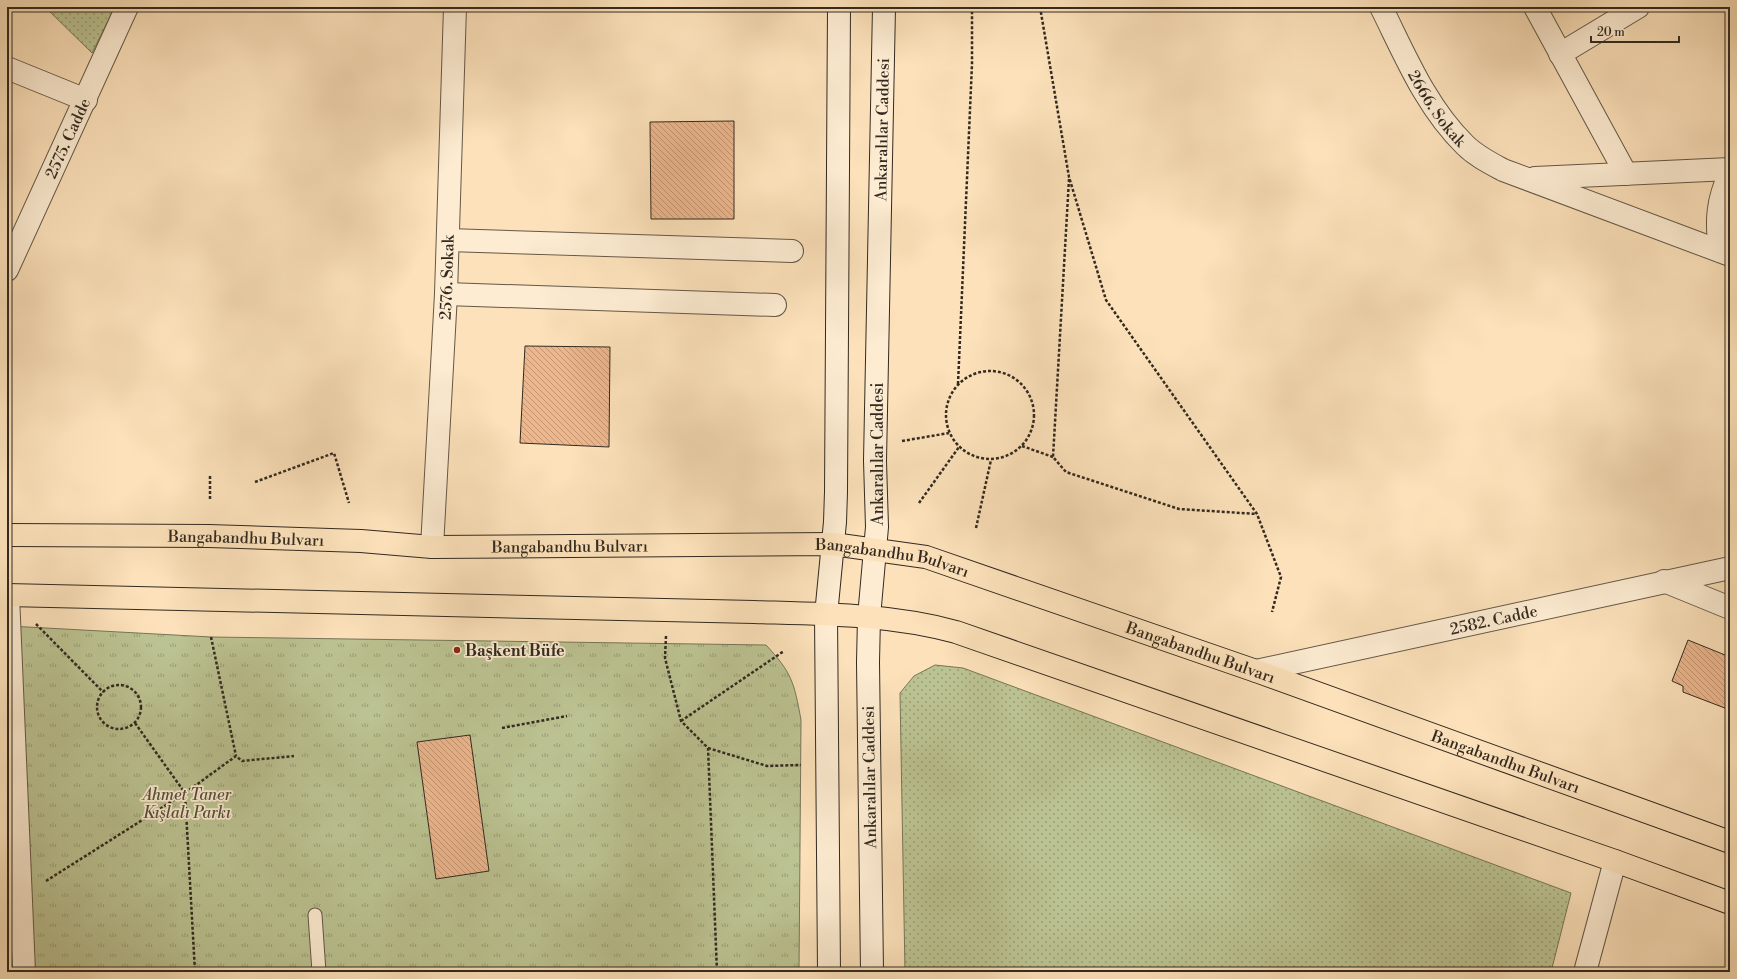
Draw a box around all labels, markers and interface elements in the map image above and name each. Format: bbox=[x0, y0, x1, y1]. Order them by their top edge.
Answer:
scale bar bbox=[1591, 18, 1679, 44]
text: 20 m bbox=[1597, 25, 1625, 40]
street label: Ankaralılar Caddesi bbox=[871, 58, 894, 202]
street label: 2666. Sokak bbox=[1403, 67, 1471, 152]
street label: 2575. Cadde bbox=[41, 95, 95, 182]
street label: 2576. Sokak bbox=[436, 233, 459, 321]
street label: Ankaralılar Caddesi bbox=[868, 382, 888, 527]
street label: Bangabandhu Bulvarı bbox=[167, 527, 325, 551]
street label: Bangabandhu Bulvarı bbox=[814, 535, 972, 582]
street label: Bangabandhu Bulvarı bbox=[490, 536, 648, 558]
street label: 2582. Cadde bbox=[1448, 601, 1539, 640]
street label: Bangabandhu Bulvarı bbox=[1122, 618, 1278, 688]
place label: Başkent Büfe bbox=[465, 641, 565, 661]
marker: Başkent Büfe bbox=[452, 645, 462, 655]
street label: Ankaralılar Caddesi bbox=[859, 705, 881, 850]
street label: Bangabandhu Bulvarı bbox=[1428, 726, 1583, 798]
park label: Ahmet Taner Kışlalı Parkı bbox=[141, 785, 232, 823]

